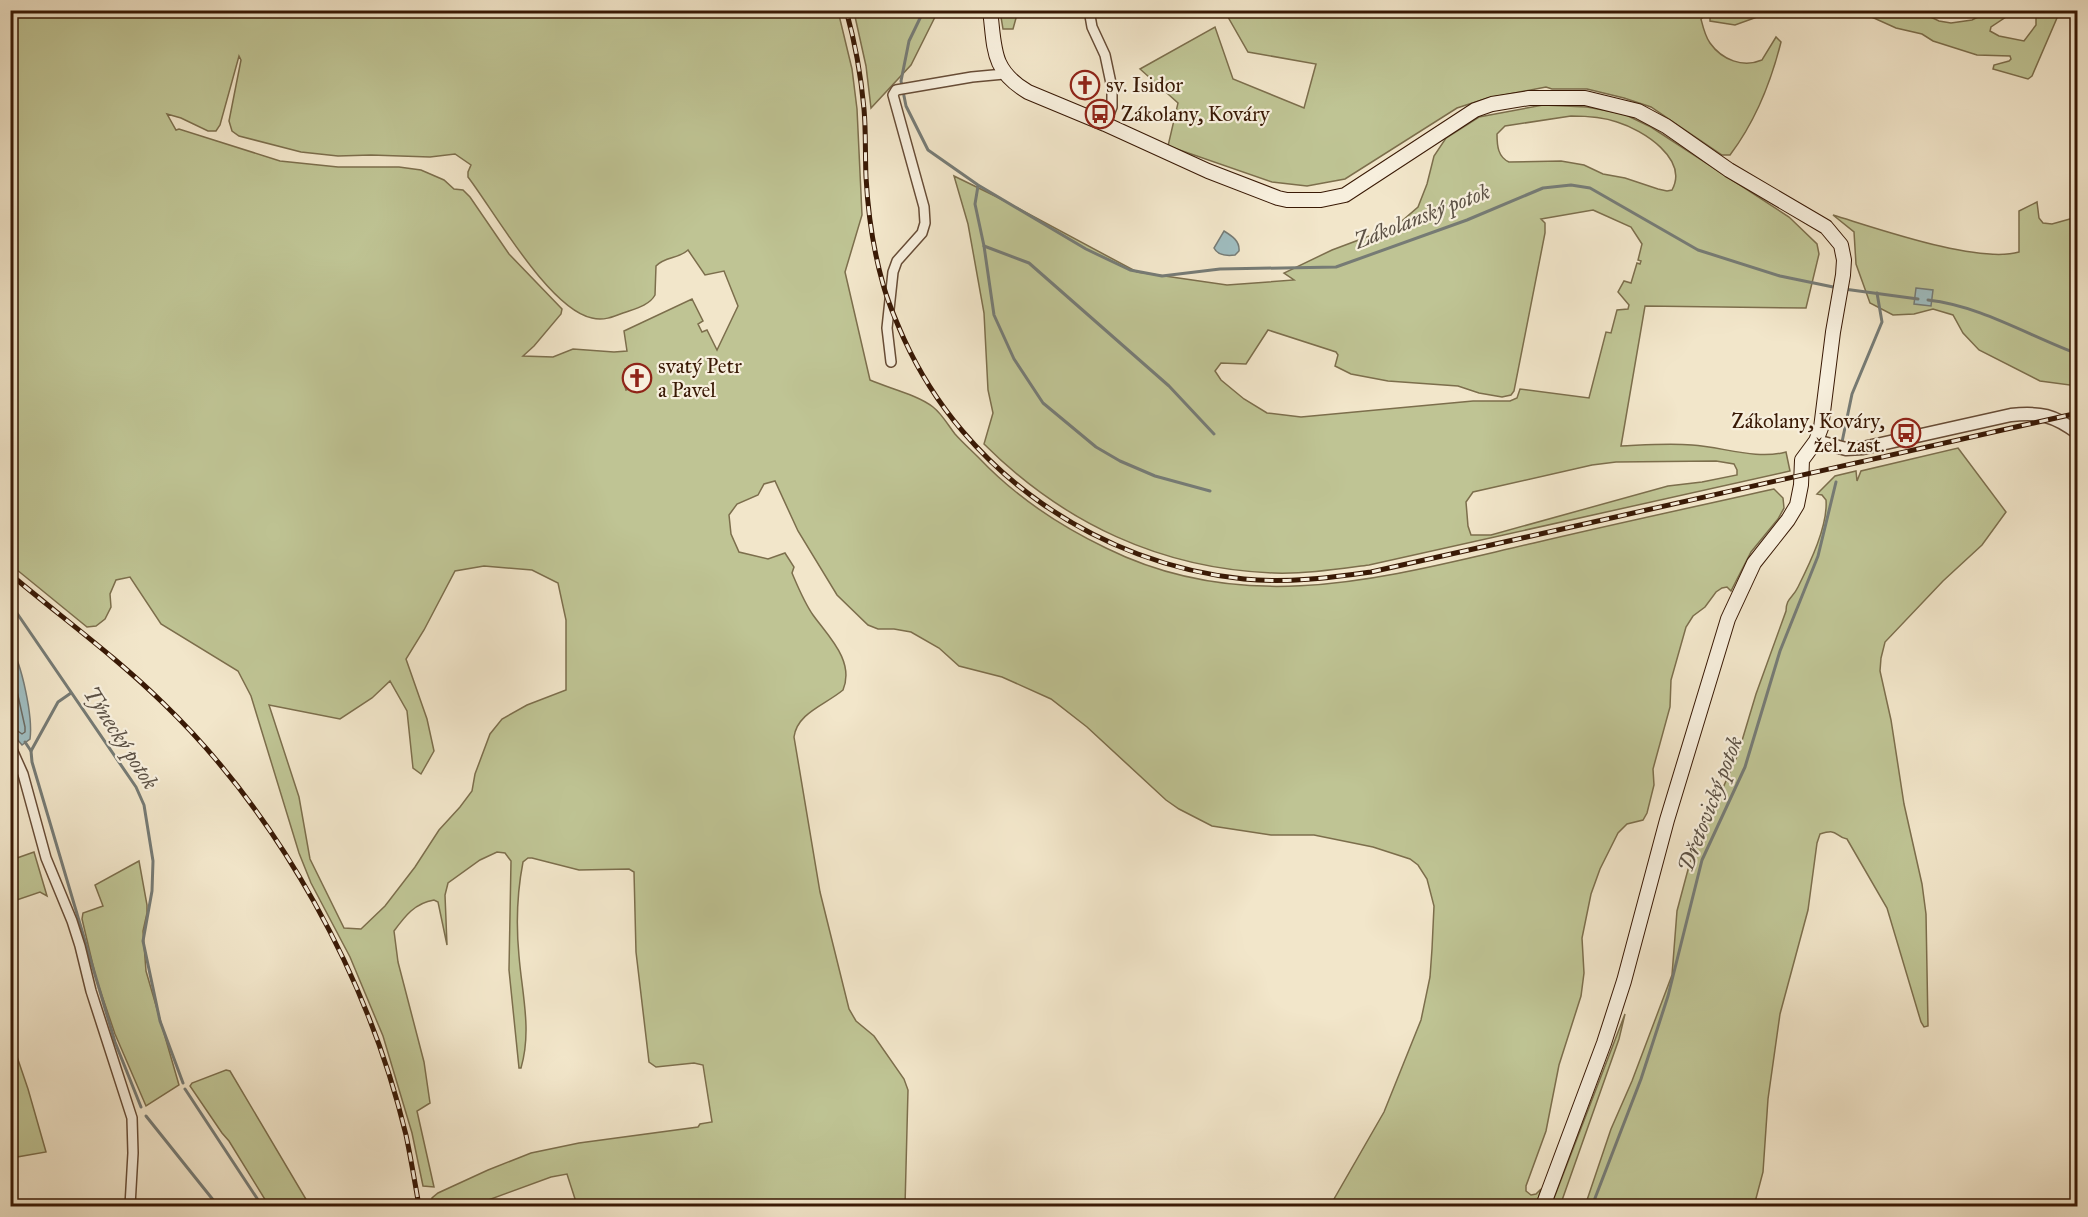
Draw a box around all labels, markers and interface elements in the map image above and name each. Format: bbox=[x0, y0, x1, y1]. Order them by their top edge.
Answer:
church icon: sv. Isidor bbox=[1069, 69, 1101, 101]
place label: sv. Isidor bbox=[1106, 72, 1183, 98]
bus stop icon: Zákolany, Kováry bbox=[1084, 98, 1116, 130]
place label: Zákolany, Kováry bbox=[1121, 101, 1271, 127]
water label: Zákolanský potok bbox=[1349, 178, 1494, 255]
place label: svatý Petr a Pavel bbox=[658, 353, 742, 403]
church icon: svatý Petr a Pavel bbox=[621, 362, 653, 394]
place label: Zákolany, Kováry, žel. zast. bbox=[1732, 408, 1885, 458]
bus stop icon: Zákolany, Kováry, žel. zast. bbox=[1890, 417, 1922, 449]
water label: Týnecký potok bbox=[78, 681, 164, 795]
water label: Dřetovický potok bbox=[1672, 732, 1748, 876]

